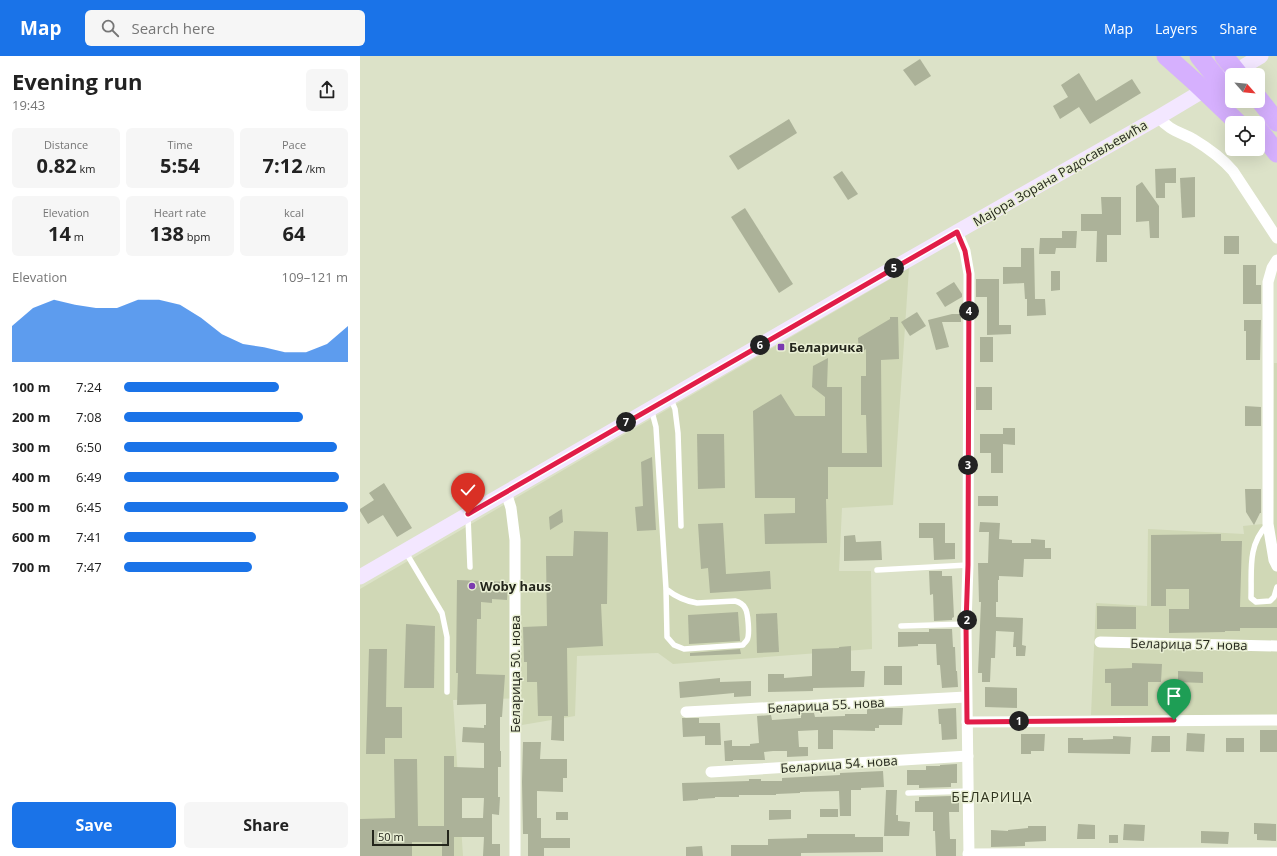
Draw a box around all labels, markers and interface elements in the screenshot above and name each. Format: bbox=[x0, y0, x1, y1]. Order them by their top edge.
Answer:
search box bbox=[85, 10, 365, 46]
text: Map bbox=[20, 15, 61, 41]
icon: search bbox=[99, 17, 121, 39]
text: Search here bbox=[131, 18, 215, 38]
text: Map bbox=[1104, 19, 1133, 38]
text: Layers bbox=[1155, 19, 1197, 38]
text: Share bbox=[1219, 19, 1257, 38]
text: Evening run bbox=[12, 66, 143, 96]
north arrow bbox=[1225, 68, 1265, 108]
map controls bbox=[1225, 68, 1265, 156]
button: share bbox=[306, 69, 348, 111]
text: 19:43 bbox=[12, 96, 45, 114]
street label: Мајора Зорана Радосављевића bbox=[970, 116, 1150, 230]
button: locate bbox=[1225, 116, 1265, 156]
text: Distance bbox=[44, 137, 88, 152]
text: Time bbox=[167, 137, 193, 152]
text: Pace bbox=[282, 137, 306, 152]
text: 0.82 bbox=[37, 152, 77, 179]
text: 5:54 bbox=[160, 152, 200, 179]
text: 7:12 bbox=[263, 152, 303, 179]
text: km bbox=[77, 161, 95, 176]
text: /km bbox=[303, 161, 325, 176]
text: Elevation bbox=[43, 205, 89, 220]
text: Heart rate bbox=[154, 205, 206, 220]
text: kcal bbox=[284, 205, 304, 220]
text: 14 bbox=[48, 220, 71, 247]
text: 138 bbox=[150, 220, 184, 247]
text: 64 bbox=[283, 220, 305, 247]
text: m bbox=[71, 229, 84, 244]
text: bpm bbox=[184, 229, 210, 244]
pin: 5 bbox=[884, 258, 904, 278]
text: 5 bbox=[891, 260, 897, 275]
text: Elevation bbox=[12, 268, 67, 286]
text: 109–121 m bbox=[281, 268, 348, 286]
pin: 4 bbox=[959, 301, 979, 321]
text: 4 bbox=[966, 303, 972, 318]
pin: 6 bbox=[750, 335, 770, 355]
text: 6 bbox=[757, 337, 763, 352]
place label: Беларичка bbox=[789, 338, 863, 356]
marker: Беларичка bbox=[776, 342, 786, 352]
text: 100 m bbox=[12, 378, 50, 396]
text: 7:24 bbox=[76, 378, 102, 396]
text: 200 m bbox=[12, 408, 50, 426]
text: 7:08 bbox=[76, 408, 102, 426]
pin: 7 bbox=[616, 412, 636, 432]
text: 7 bbox=[623, 414, 629, 429]
text: 300 m bbox=[12, 438, 50, 456]
text: 6:50 bbox=[76, 438, 102, 456]
pin: 3 bbox=[958, 455, 978, 475]
text: 3 bbox=[965, 457, 971, 472]
text: 400 m bbox=[12, 468, 50, 486]
text: 6:49 bbox=[76, 468, 102, 486]
pin bbox=[451, 473, 485, 514]
icon: check bbox=[457, 479, 479, 501]
text: 500 m bbox=[12, 498, 50, 516]
text: 6:45 bbox=[76, 498, 102, 516]
text: 600 m bbox=[12, 528, 50, 546]
text: 7:41 bbox=[76, 528, 102, 546]
text: 700 m bbox=[12, 558, 50, 576]
text: 7:47 bbox=[76, 558, 102, 576]
place label: Woby haus bbox=[480, 577, 551, 595]
marker: Woby haus bbox=[467, 581, 477, 591]
pin: 2 bbox=[957, 610, 977, 630]
text: 2 bbox=[964, 612, 970, 627]
street label: Беларица 50. нова bbox=[506, 615, 524, 733]
street label: Беларица 57. нова bbox=[1130, 634, 1248, 654]
pin bbox=[1157, 679, 1191, 720]
icon: arrive bbox=[1163, 685, 1185, 707]
street label: Беларица 55. нова bbox=[767, 693, 885, 717]
pin: 1 bbox=[1009, 711, 1029, 731]
text: 1 bbox=[1016, 713, 1022, 728]
street label: Беларица 54. нова bbox=[780, 751, 898, 777]
district label: БЕЛАРИЦА bbox=[951, 787, 1033, 806]
button: Save bbox=[12, 802, 176, 848]
button: Share bbox=[184, 802, 348, 848]
scale bar bbox=[372, 828, 449, 847]
text: 50 m bbox=[378, 829, 404, 844]

